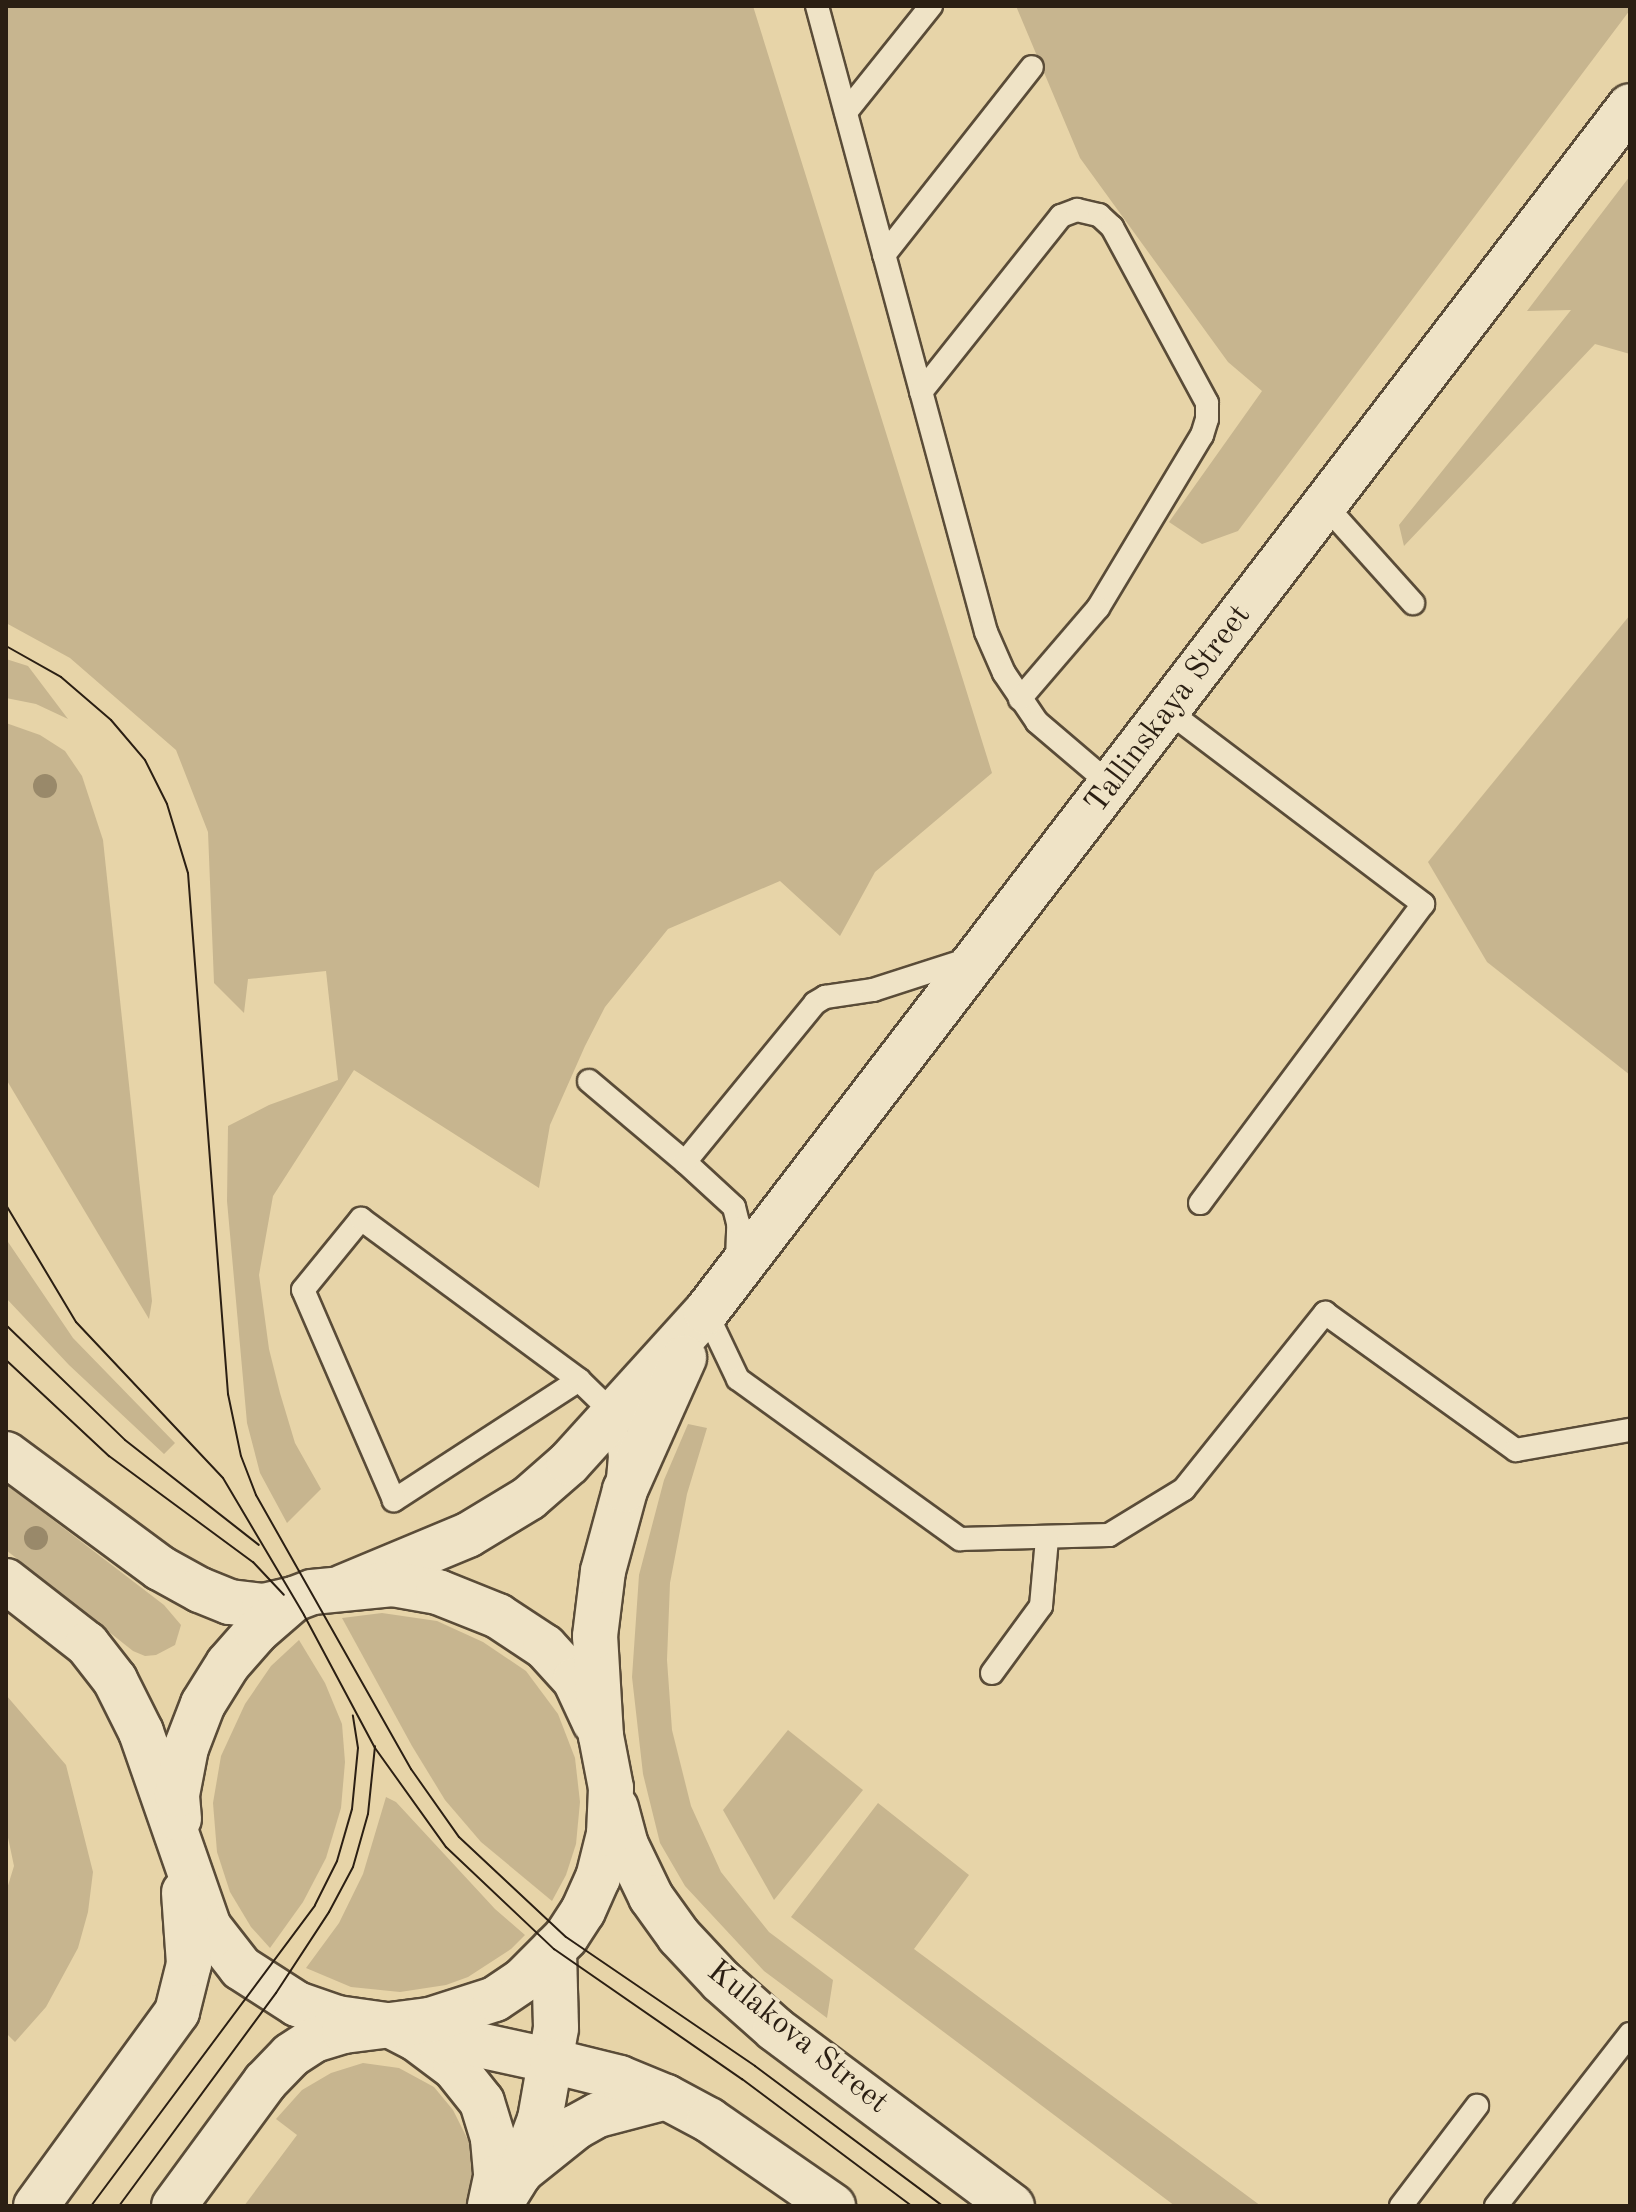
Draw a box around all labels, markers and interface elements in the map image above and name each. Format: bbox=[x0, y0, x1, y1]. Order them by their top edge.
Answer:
street label: Tallinskaya Street bbox=[1078, 598, 1260, 822]
street label: Kulakova Street bbox=[698, 1953, 896, 2123]

